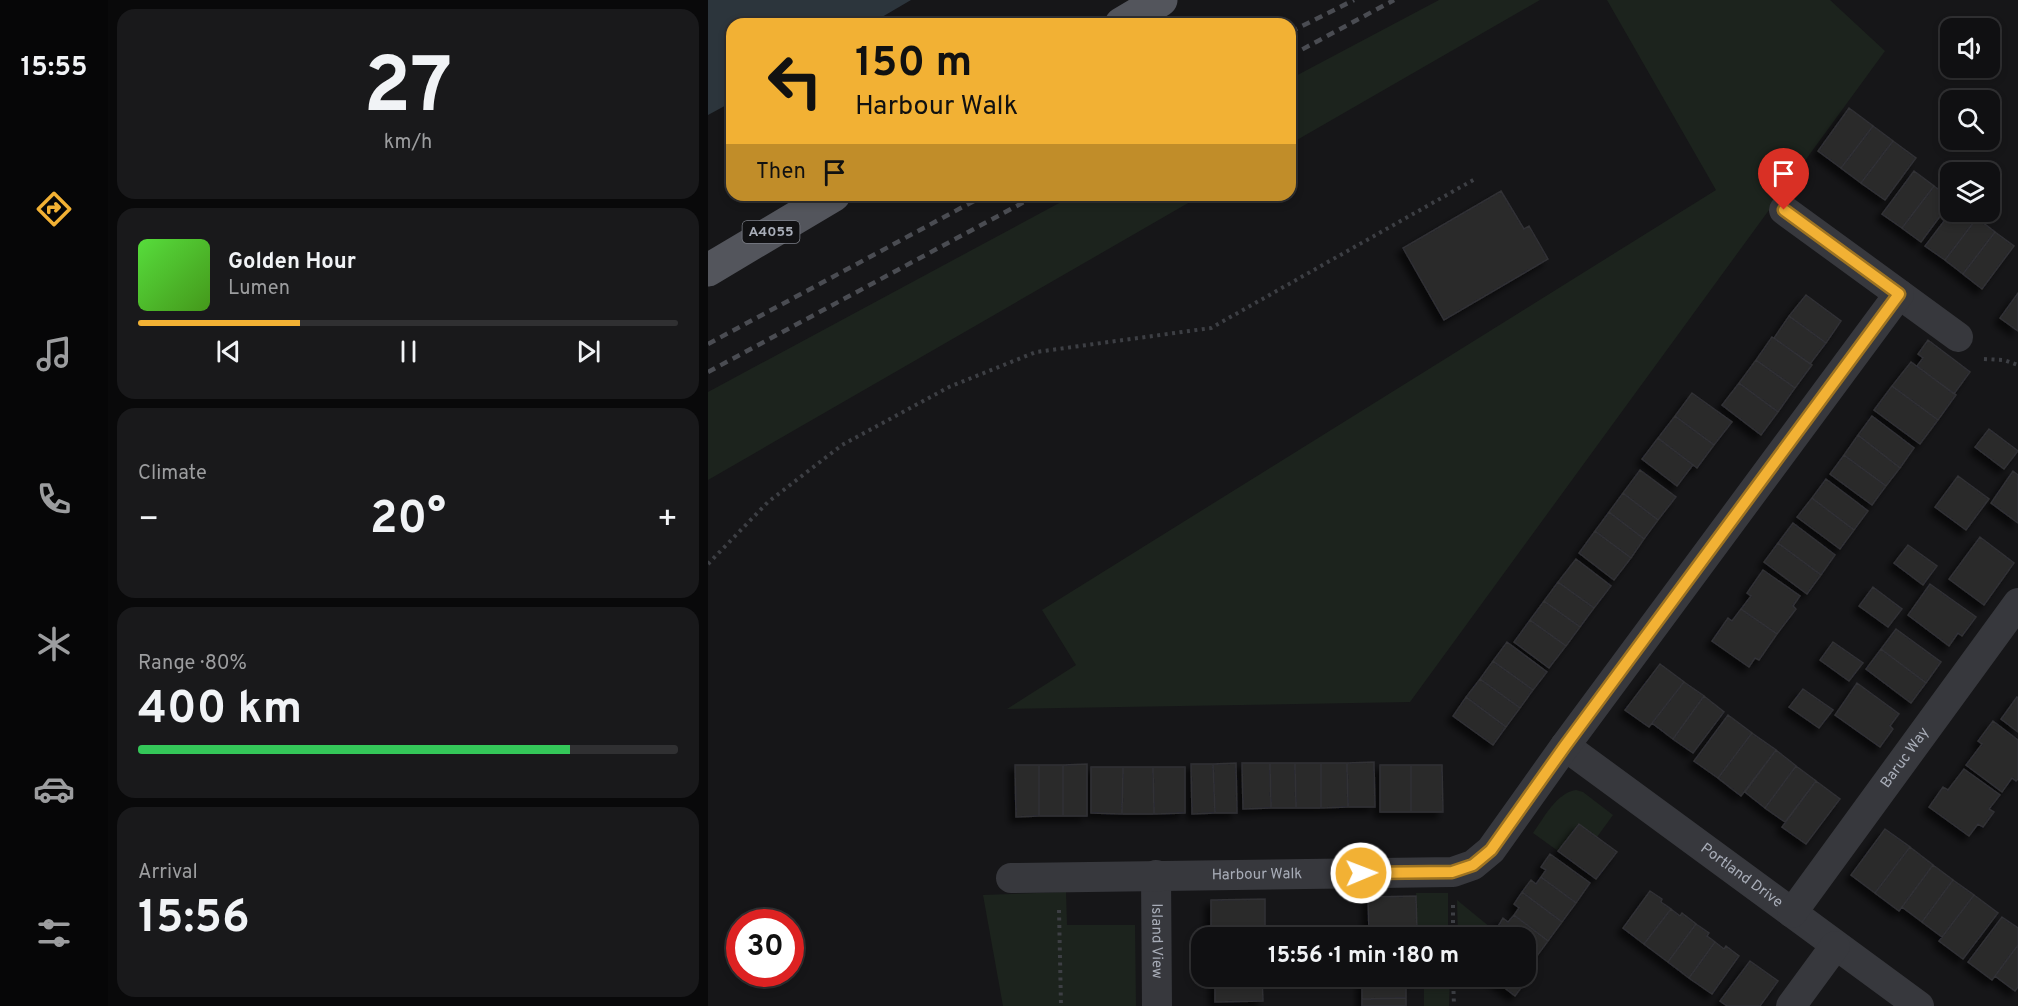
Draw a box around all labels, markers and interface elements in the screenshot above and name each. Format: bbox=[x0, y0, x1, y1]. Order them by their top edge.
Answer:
map controls bbox=[1940, 18, 2000, 222]
button: sound bbox=[1940, 18, 2000, 78]
text: 150 m bbox=[855, 38, 972, 91]
text: 27 bbox=[364, 41, 452, 140]
icon: left bbox=[756, 42, 834, 120]
text: 15:55 bbox=[21, 51, 87, 85]
text: Harbour Walk bbox=[855, 90, 1018, 124]
button: search bbox=[1940, 90, 2000, 150]
text: km/h bbox=[384, 130, 432, 156]
pin bbox=[1758, 148, 1809, 210]
icon: arrive bbox=[818, 156, 851, 189]
icon: arrive bbox=[1767, 157, 1800, 190]
text: Then bbox=[756, 159, 806, 186]
button: layers bbox=[1940, 162, 2000, 222]
icon: directions bbox=[33, 188, 75, 230]
road number: A4055 bbox=[742, 221, 800, 243]
text: Golden Hour bbox=[228, 249, 356, 276]
text: Lumen bbox=[228, 276, 290, 302]
icon: music bbox=[33, 333, 75, 375]
icon: previous bbox=[212, 335, 245, 368]
icon: pause bbox=[392, 335, 425, 368]
icon: next bbox=[572, 335, 605, 368]
text: Climate bbox=[138, 461, 207, 487]
icon: phone bbox=[33, 478, 75, 520]
text: 20° bbox=[370, 492, 446, 549]
text: − bbox=[138, 500, 159, 542]
text: + bbox=[657, 500, 678, 542]
icon: climate bbox=[33, 623, 75, 665]
text: Range · 80% bbox=[138, 651, 247, 677]
text: 400 km bbox=[138, 682, 302, 739]
street label: Baruc Way bbox=[1877, 724, 1934, 792]
icon: car bbox=[33, 768, 75, 810]
street label: Portland Drive bbox=[1697, 839, 1786, 912]
position arrow bbox=[1329, 841, 1393, 905]
text: Arrival bbox=[138, 860, 198, 886]
street label: Harbour Walk bbox=[1212, 865, 1302, 885]
text: 15:56 bbox=[138, 891, 250, 948]
street label: Island View bbox=[1147, 903, 1166, 979]
speed limit sign: 30 bbox=[726, 909, 804, 987]
icon: filters bbox=[33, 912, 75, 954]
text: 15:56 · 1 min · 180 m bbox=[1268, 943, 1459, 970]

